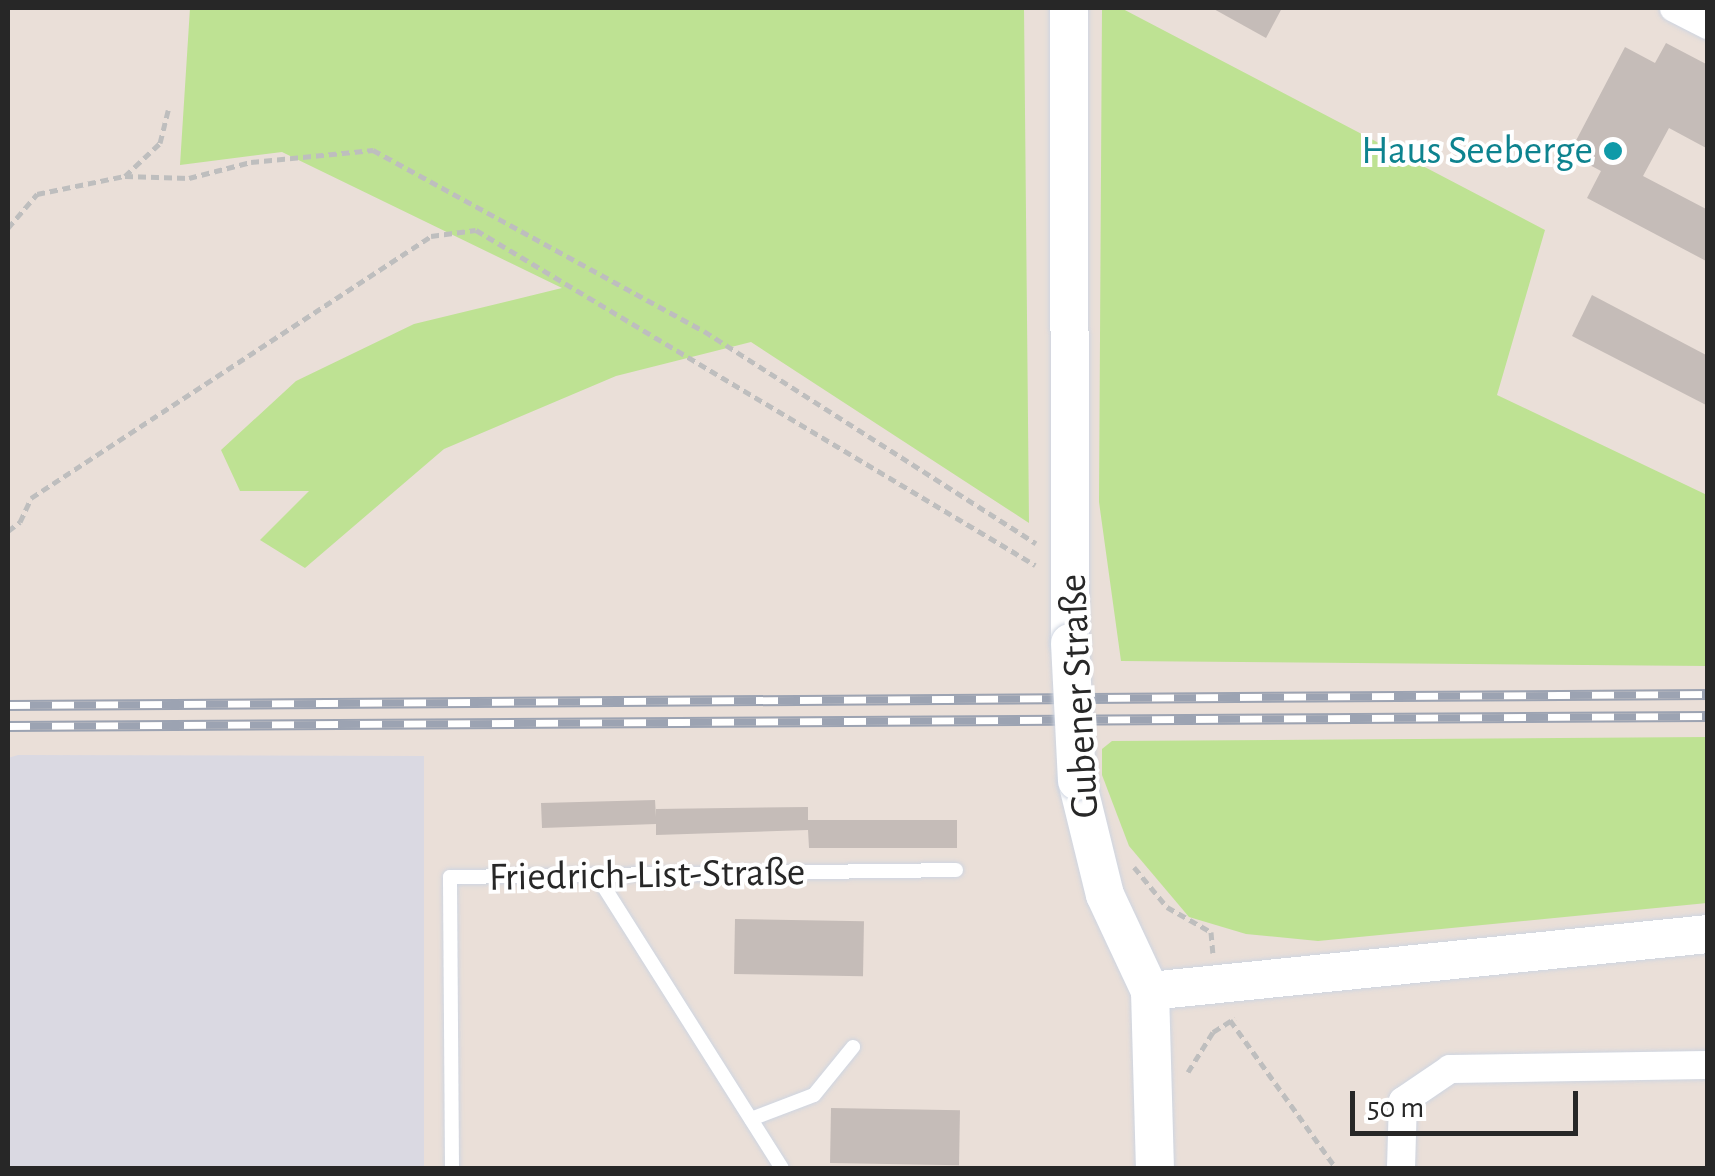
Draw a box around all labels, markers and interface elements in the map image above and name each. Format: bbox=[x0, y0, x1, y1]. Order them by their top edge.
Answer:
place label: Haus Seeberge bbox=[1361, 127, 1593, 175]
marker: Haus Seeberge bbox=[1602, 140, 1624, 162]
street label: Gubener Straße bbox=[1049, 573, 1109, 819]
street label: Friedrich-List-Straße bbox=[488, 848, 806, 902]
scale bar bbox=[1355, 1071, 1582, 1133]
text: 50 m bbox=[1367, 1093, 1424, 1123]

